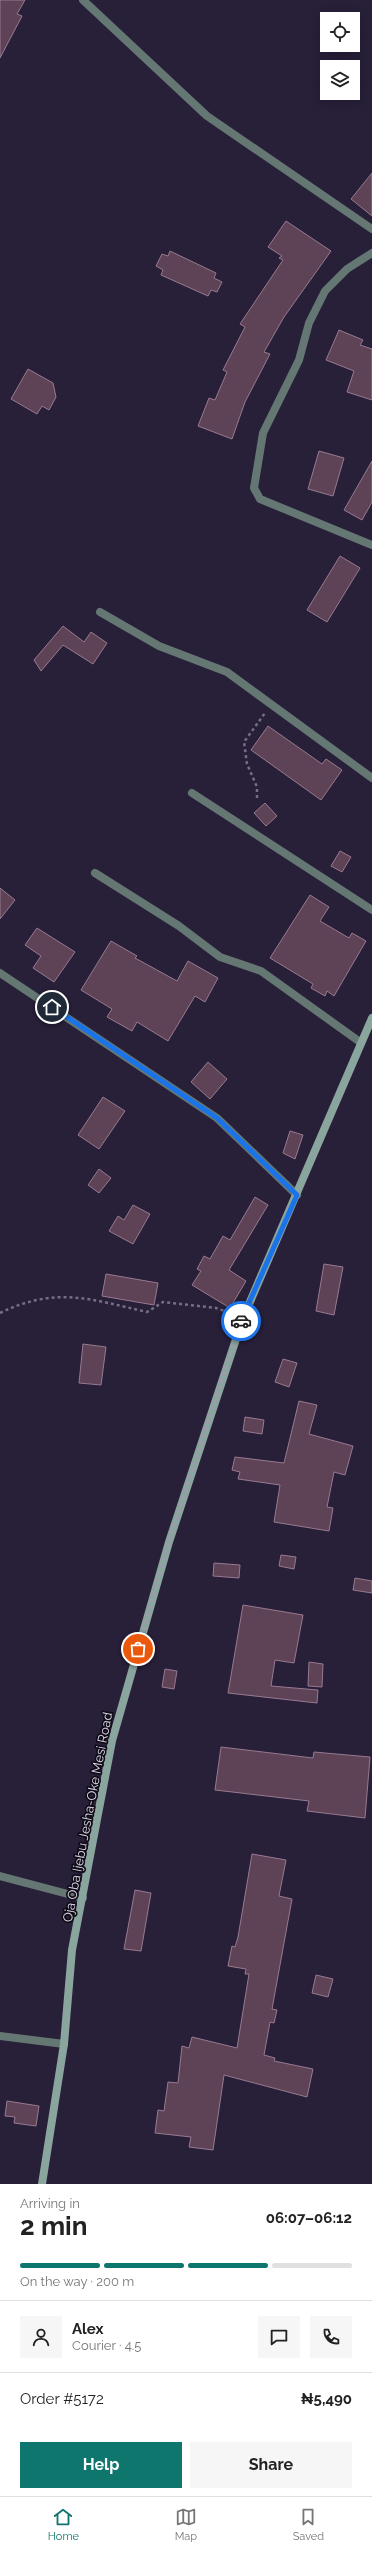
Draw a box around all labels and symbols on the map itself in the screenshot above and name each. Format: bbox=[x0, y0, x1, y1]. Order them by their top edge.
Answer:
pin bbox=[35, 990, 69, 1024]
courier bbox=[221, 1301, 261, 1341]
pin bbox=[121, 1632, 155, 1666]
street label: Oja Oba Ijebu Jesha-Oke Mesi Road bbox=[60, 1711, 115, 1923]

